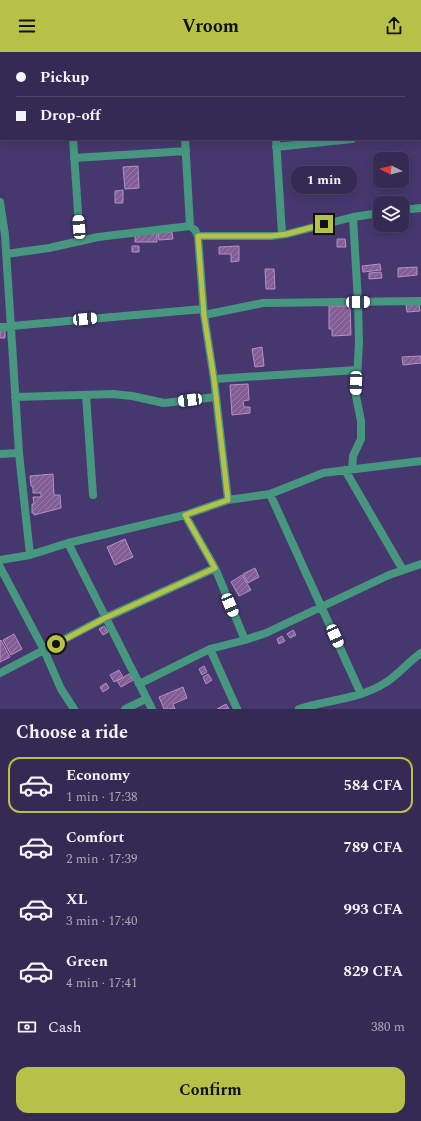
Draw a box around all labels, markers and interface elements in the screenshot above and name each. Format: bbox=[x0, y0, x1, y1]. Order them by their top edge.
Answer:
text: Vroom bbox=[182, 13, 239, 40]
icon: menu bbox=[16, 15, 38, 37]
icon: share bbox=[383, 15, 405, 37]
text: Pickup bbox=[40, 66, 89, 89]
text: Drop-off bbox=[40, 104, 101, 127]
north arrow bbox=[373, 152, 409, 188]
map controls bbox=[373, 152, 409, 232]
callout: 1 min bbox=[291, 166, 357, 194]
text: 1 min bbox=[307, 170, 341, 190]
button: layers bbox=[373, 196, 409, 232]
car bbox=[72, 215, 86, 239]
route end bbox=[315, 215, 333, 233]
car bbox=[346, 296, 370, 308]
car bbox=[73, 312, 97, 326]
car bbox=[350, 371, 362, 395]
car bbox=[177, 393, 203, 407]
car bbox=[220, 592, 240, 618]
car bbox=[325, 623, 345, 649]
route start bbox=[47, 635, 65, 653]
text: Choose a ride bbox=[16, 719, 128, 746]
text: Economy bbox=[66, 764, 130, 787]
icon: car bbox=[18, 767, 54, 803]
text: 584 CFA bbox=[344, 774, 403, 797]
text: 1 min · 17:38 bbox=[66, 787, 138, 807]
text: Comfort bbox=[66, 826, 124, 849]
icon: car bbox=[18, 829, 54, 865]
text: 789 CFA bbox=[344, 836, 403, 859]
text: 2 min · 17:39 bbox=[66, 849, 138, 869]
text: XL bbox=[66, 888, 87, 911]
icon: car bbox=[18, 891, 54, 927]
text: 993 CFA bbox=[344, 898, 403, 921]
text: 3 min · 17:40 bbox=[66, 911, 138, 931]
text: Green bbox=[66, 950, 108, 973]
icon: car bbox=[18, 953, 54, 989]
text: 829 CFA bbox=[344, 960, 403, 983]
text: 4 min · 17:41 bbox=[66, 973, 138, 993]
icon: cash bbox=[16, 1016, 38, 1038]
text: Cash bbox=[48, 1016, 81, 1039]
text: 380 m bbox=[371, 1017, 405, 1037]
button: Confirm bbox=[16, 1067, 405, 1113]

